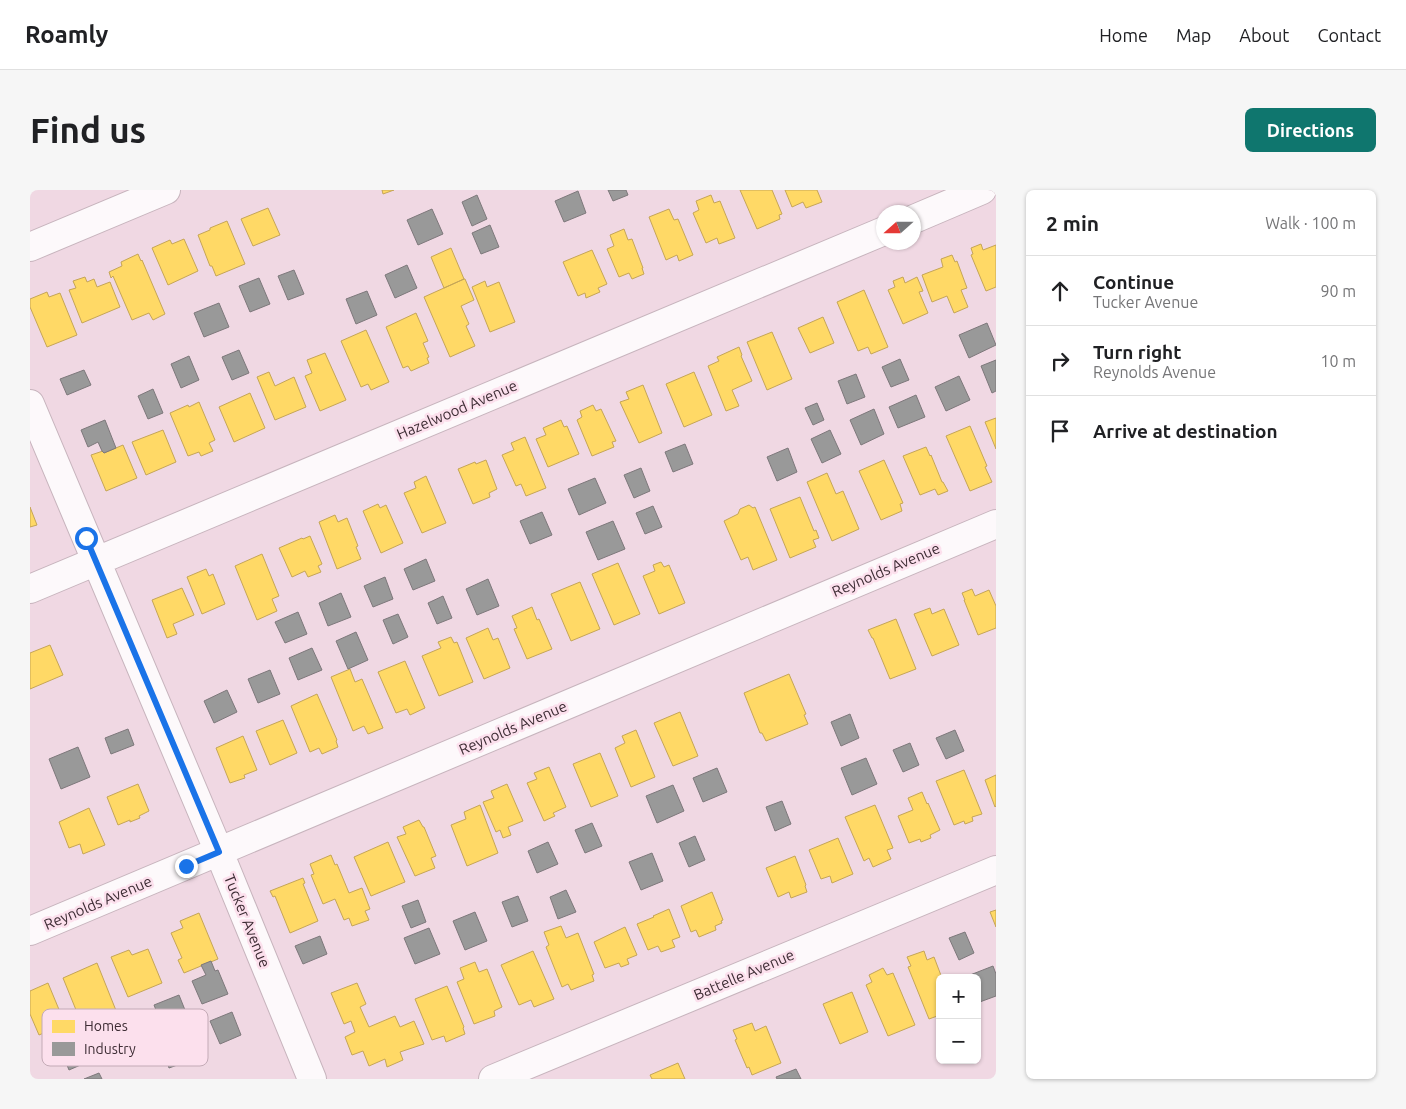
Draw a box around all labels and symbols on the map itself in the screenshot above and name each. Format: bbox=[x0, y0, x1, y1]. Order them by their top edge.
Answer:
north arrow bbox=[876, 205, 921, 250]
street label: Hazelwood Avenue bbox=[394, 377, 520, 443]
route start bbox=[75, 527, 98, 550]
street label: Reynolds Avenue bbox=[829, 539, 942, 600]
street label: Reynolds Avenue bbox=[456, 697, 569, 758]
route end bbox=[175, 855, 198, 878]
street label: Reynolds Avenue bbox=[41, 872, 154, 933]
street label: Tucker Avenue bbox=[221, 872, 274, 970]
street label: Battelle Avenue bbox=[691, 946, 797, 1003]
legend bbox=[42, 1009, 208, 1066]
text: Homes bbox=[84, 1018, 128, 1034]
text: Industry bbox=[84, 1041, 136, 1057]

